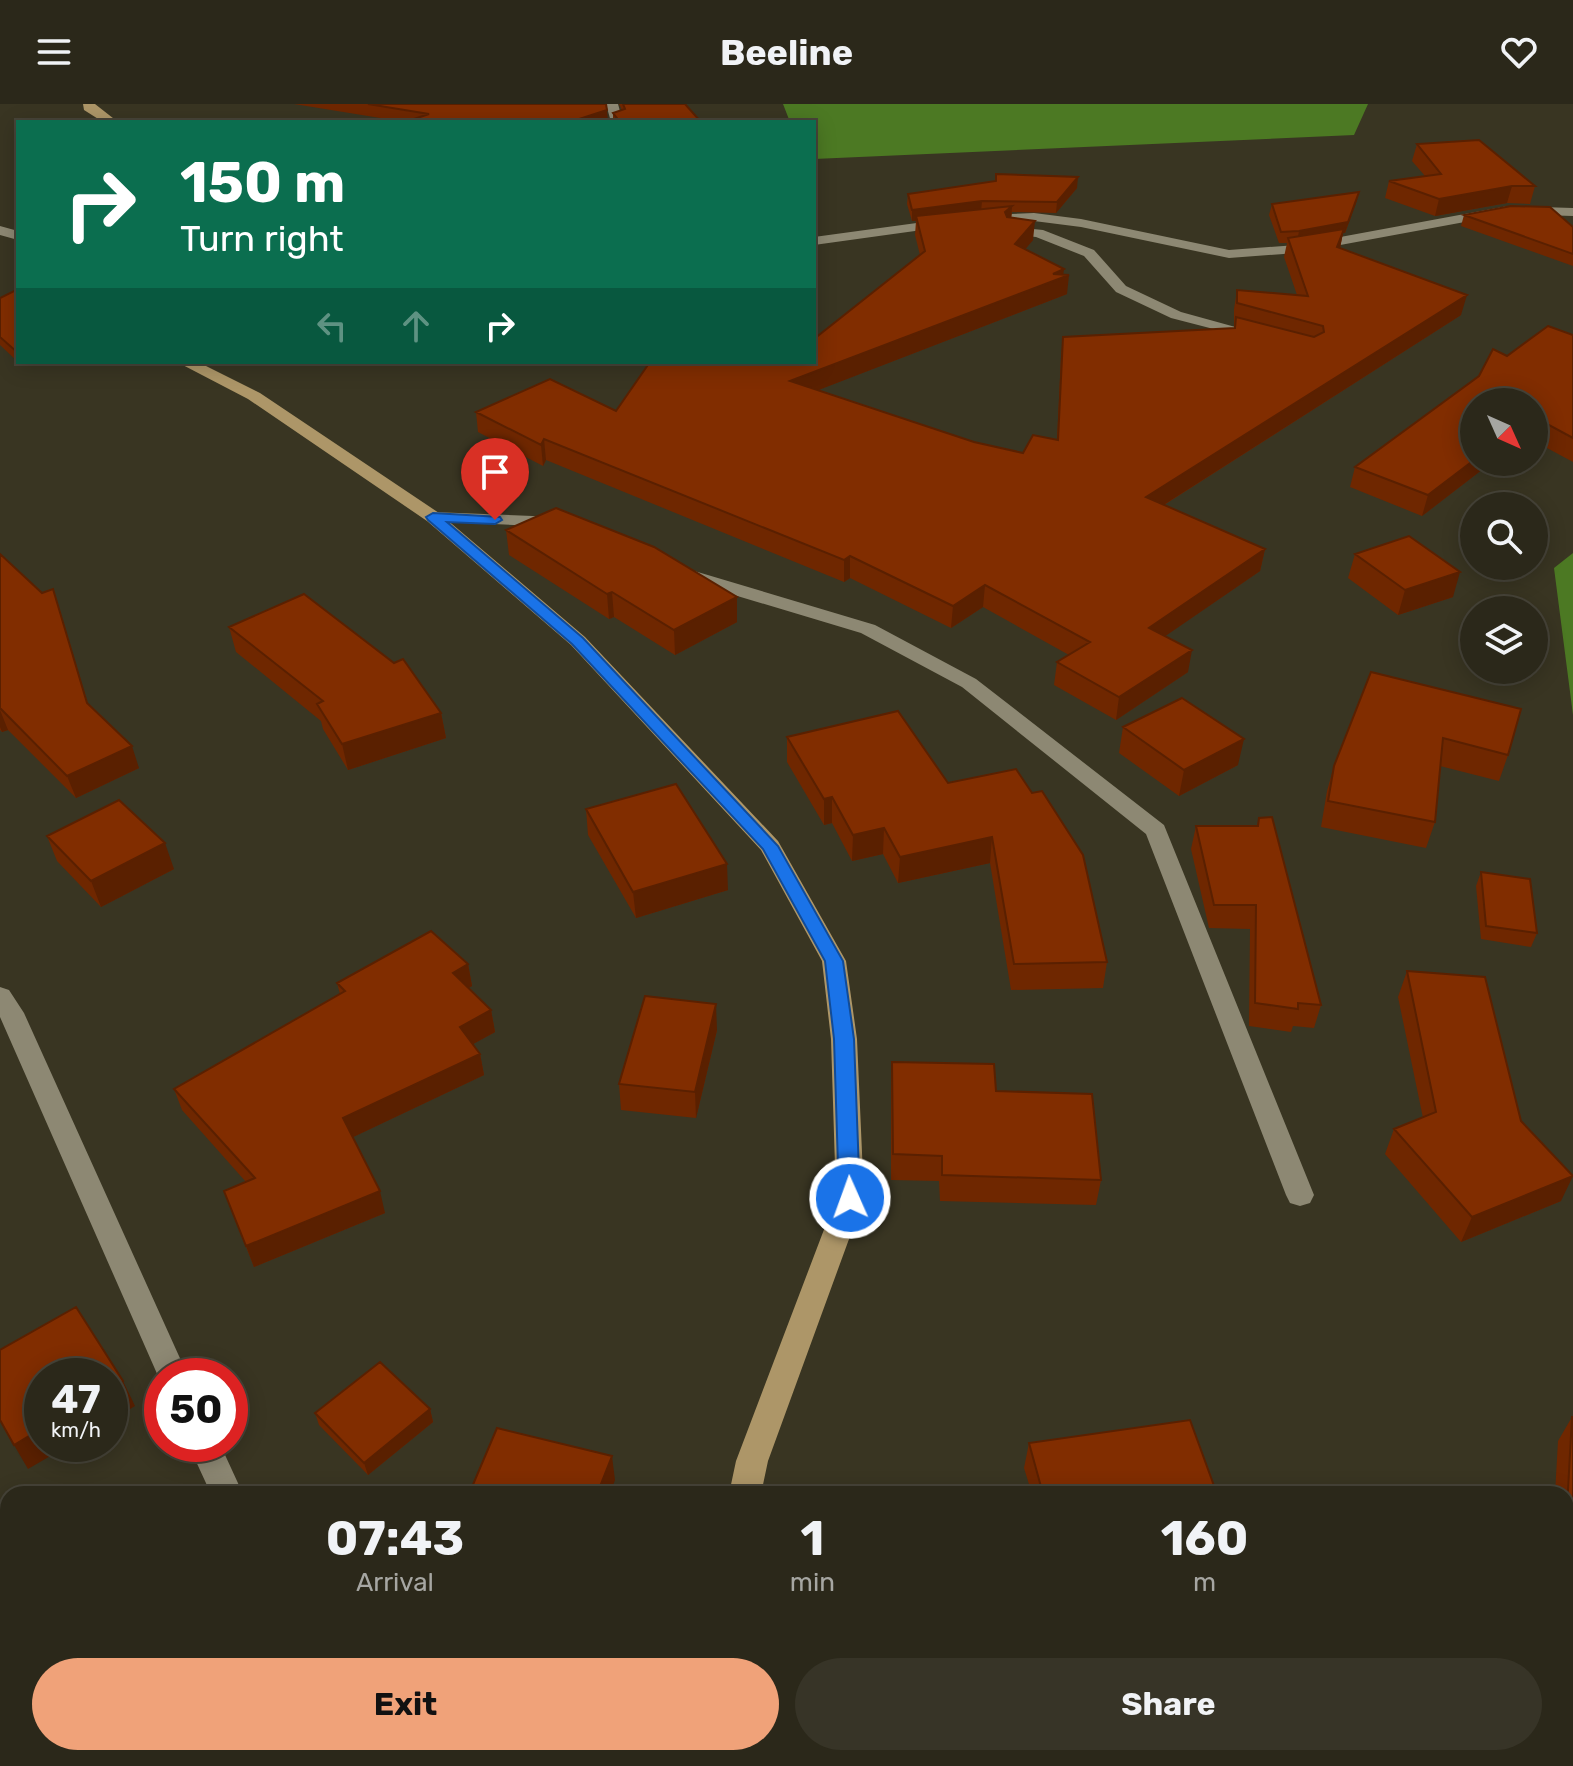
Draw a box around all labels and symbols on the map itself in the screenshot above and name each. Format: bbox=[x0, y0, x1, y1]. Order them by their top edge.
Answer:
north arrow bbox=[1460, 388, 1548, 476]
pin bbox=[461, 438, 529, 520]
position arrow bbox=[808, 1156, 892, 1240]
speed limit sign: 50 bbox=[144, 1358, 248, 1462]

